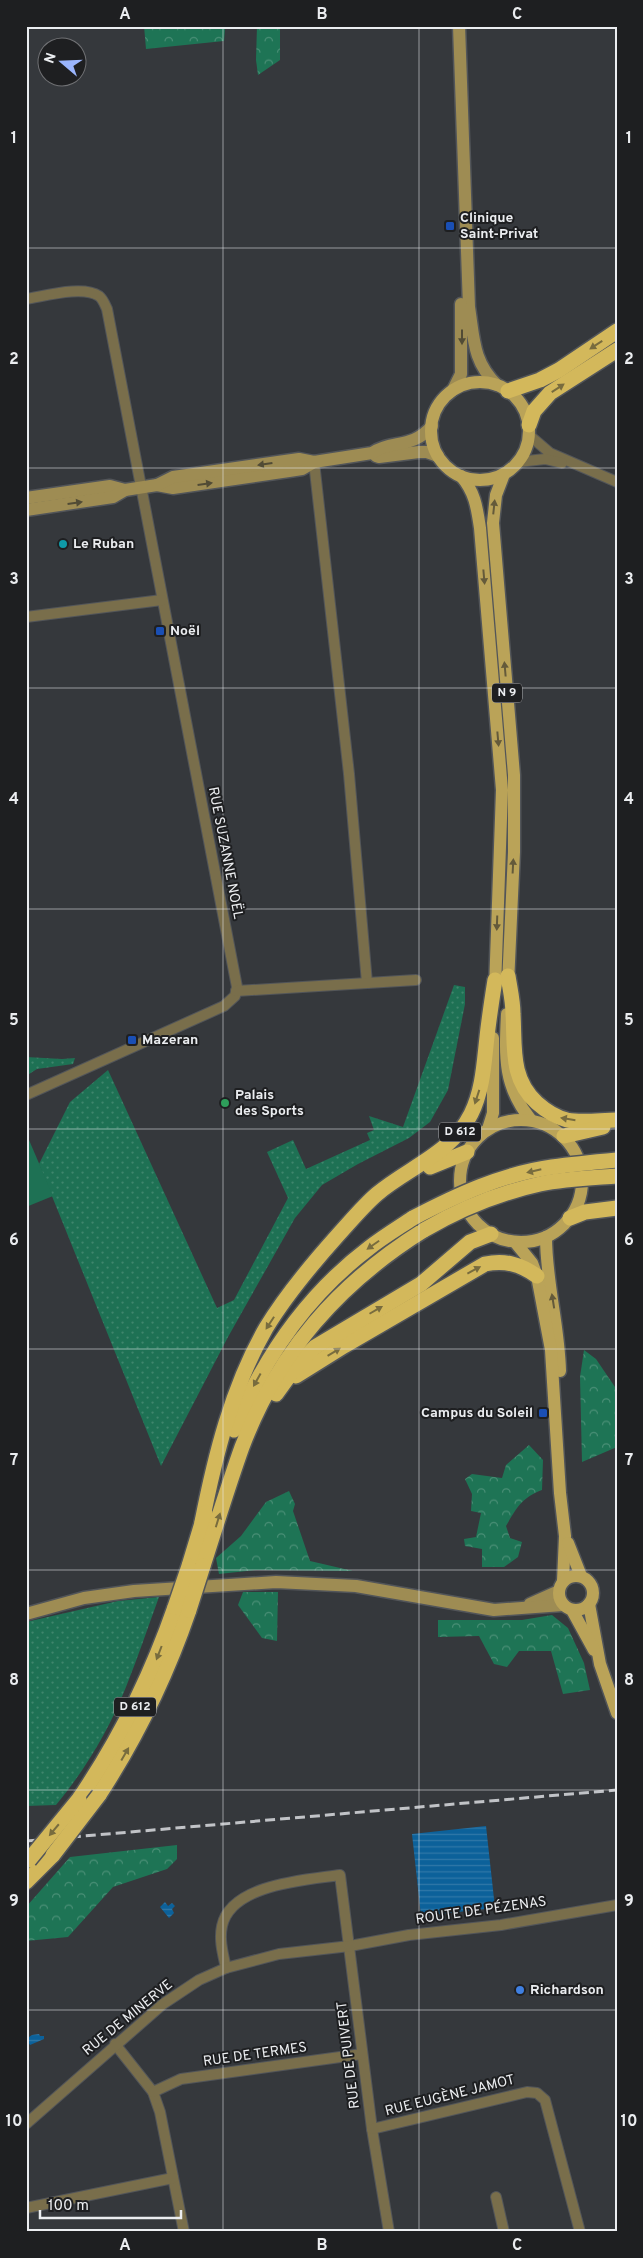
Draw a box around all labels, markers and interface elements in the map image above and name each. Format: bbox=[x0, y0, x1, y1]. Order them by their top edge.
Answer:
text: A bbox=[119, 5, 131, 25]
text: B bbox=[316, 5, 328, 25]
text: C bbox=[512, 5, 522, 25]
north arrow bbox=[38, 38, 88, 88]
text: N bbox=[41, 51, 61, 66]
text: 1 bbox=[11, 129, 17, 149]
text: 1 bbox=[626, 129, 632, 149]
place label: Clinique Saint-Privat bbox=[460, 210, 538, 243]
marker: Clinique Saint-Privat bbox=[444, 220, 456, 232]
one-way arrow bbox=[458, 330, 466, 346]
one-way arrow bbox=[589, 340, 602, 350]
text: 2 bbox=[9, 350, 19, 370]
text: 2 bbox=[624, 350, 634, 370]
one-way arrow bbox=[551, 383, 565, 393]
one-way arrow bbox=[257, 460, 273, 468]
one-way arrow bbox=[198, 479, 214, 487]
one-way arrow bbox=[67, 499, 83, 507]
one-way arrow bbox=[490, 499, 498, 515]
place label: Le Ruban bbox=[73, 536, 134, 553]
marker: Le Ruban bbox=[57, 538, 69, 550]
one-way arrow bbox=[480, 569, 488, 585]
text: 3 bbox=[9, 570, 19, 590]
text: 3 bbox=[624, 570, 634, 590]
place label: Noël bbox=[170, 623, 200, 640]
marker: Noël bbox=[154, 625, 166, 637]
one-way arrow bbox=[500, 661, 508, 677]
road number: N 9 bbox=[492, 684, 522, 702]
one-way arrow bbox=[495, 731, 503, 747]
street label: RUE SUZANNE NOËL bbox=[204, 785, 247, 921]
text: 4 bbox=[9, 790, 19, 810]
text: 4 bbox=[624, 790, 634, 810]
one-way arrow bbox=[509, 858, 517, 874]
one-way arrow bbox=[493, 915, 501, 931]
text: 5 bbox=[9, 1011, 19, 1031]
text: 5 bbox=[624, 1011, 634, 1031]
place label: Mazeran bbox=[142, 1032, 198, 1049]
marker: Mazeran bbox=[126, 1034, 138, 1046]
place label: Palais des Sports bbox=[235, 1087, 304, 1120]
one-way arrow bbox=[472, 1090, 480, 1105]
marker: Palais des Sports bbox=[219, 1097, 231, 1109]
one-way arrow bbox=[560, 1115, 576, 1123]
road number: D 612 bbox=[439, 1122, 481, 1142]
one-way arrow bbox=[526, 1167, 541, 1175]
text: 6 bbox=[9, 1231, 19, 1251]
text: 6 bbox=[624, 1231, 634, 1251]
one-way arrow bbox=[366, 1240, 380, 1250]
one-way arrow bbox=[467, 1266, 481, 1274]
one-way arrow bbox=[549, 1292, 557, 1308]
one-way arrow bbox=[370, 1306, 383, 1315]
one-way arrow bbox=[266, 1316, 275, 1329]
one-way arrow bbox=[327, 1347, 340, 1356]
one-way arrow bbox=[253, 1373, 262, 1386]
place label: Campus du Soleil bbox=[421, 1405, 533, 1422]
marker: Campus du Soleil bbox=[537, 1407, 549, 1419]
text: 7 bbox=[10, 1451, 18, 1471]
text: 7 bbox=[625, 1451, 633, 1471]
one-way arrow bbox=[215, 1512, 222, 1527]
one-way arrow bbox=[155, 1645, 162, 1660]
text: 8 bbox=[9, 1671, 19, 1691]
text: 8 bbox=[624, 1671, 634, 1691]
road number: D 612 bbox=[114, 1698, 156, 1716]
one-way arrow bbox=[121, 1747, 130, 1760]
one-way arrow bbox=[49, 1823, 60, 1836]
text: 9 bbox=[9, 1892, 19, 1912]
street label: ROUTE DE PÉZENAS bbox=[414, 1892, 548, 1929]
text: 9 bbox=[624, 1892, 634, 1912]
street label: RUE DE MINERVE bbox=[79, 1976, 177, 2060]
place label: Richardson bbox=[530, 1982, 604, 1999]
marker: Richardson bbox=[514, 1984, 526, 1996]
street label: RUE DE PUIVERT bbox=[334, 2000, 364, 2110]
street label: RUE DE TERMES bbox=[202, 2039, 308, 2071]
street label: RUE EUGÈNE JAMOT bbox=[383, 2071, 517, 2120]
text: 10 bbox=[6, 2112, 22, 2132]
text: 10 bbox=[621, 2112, 637, 2132]
scale bar bbox=[40, 2188, 181, 2220]
text: 100 m bbox=[48, 2197, 89, 2216]
text: A bbox=[119, 2236, 131, 2256]
text: B bbox=[316, 2236, 328, 2256]
text: C bbox=[512, 2236, 522, 2256]

